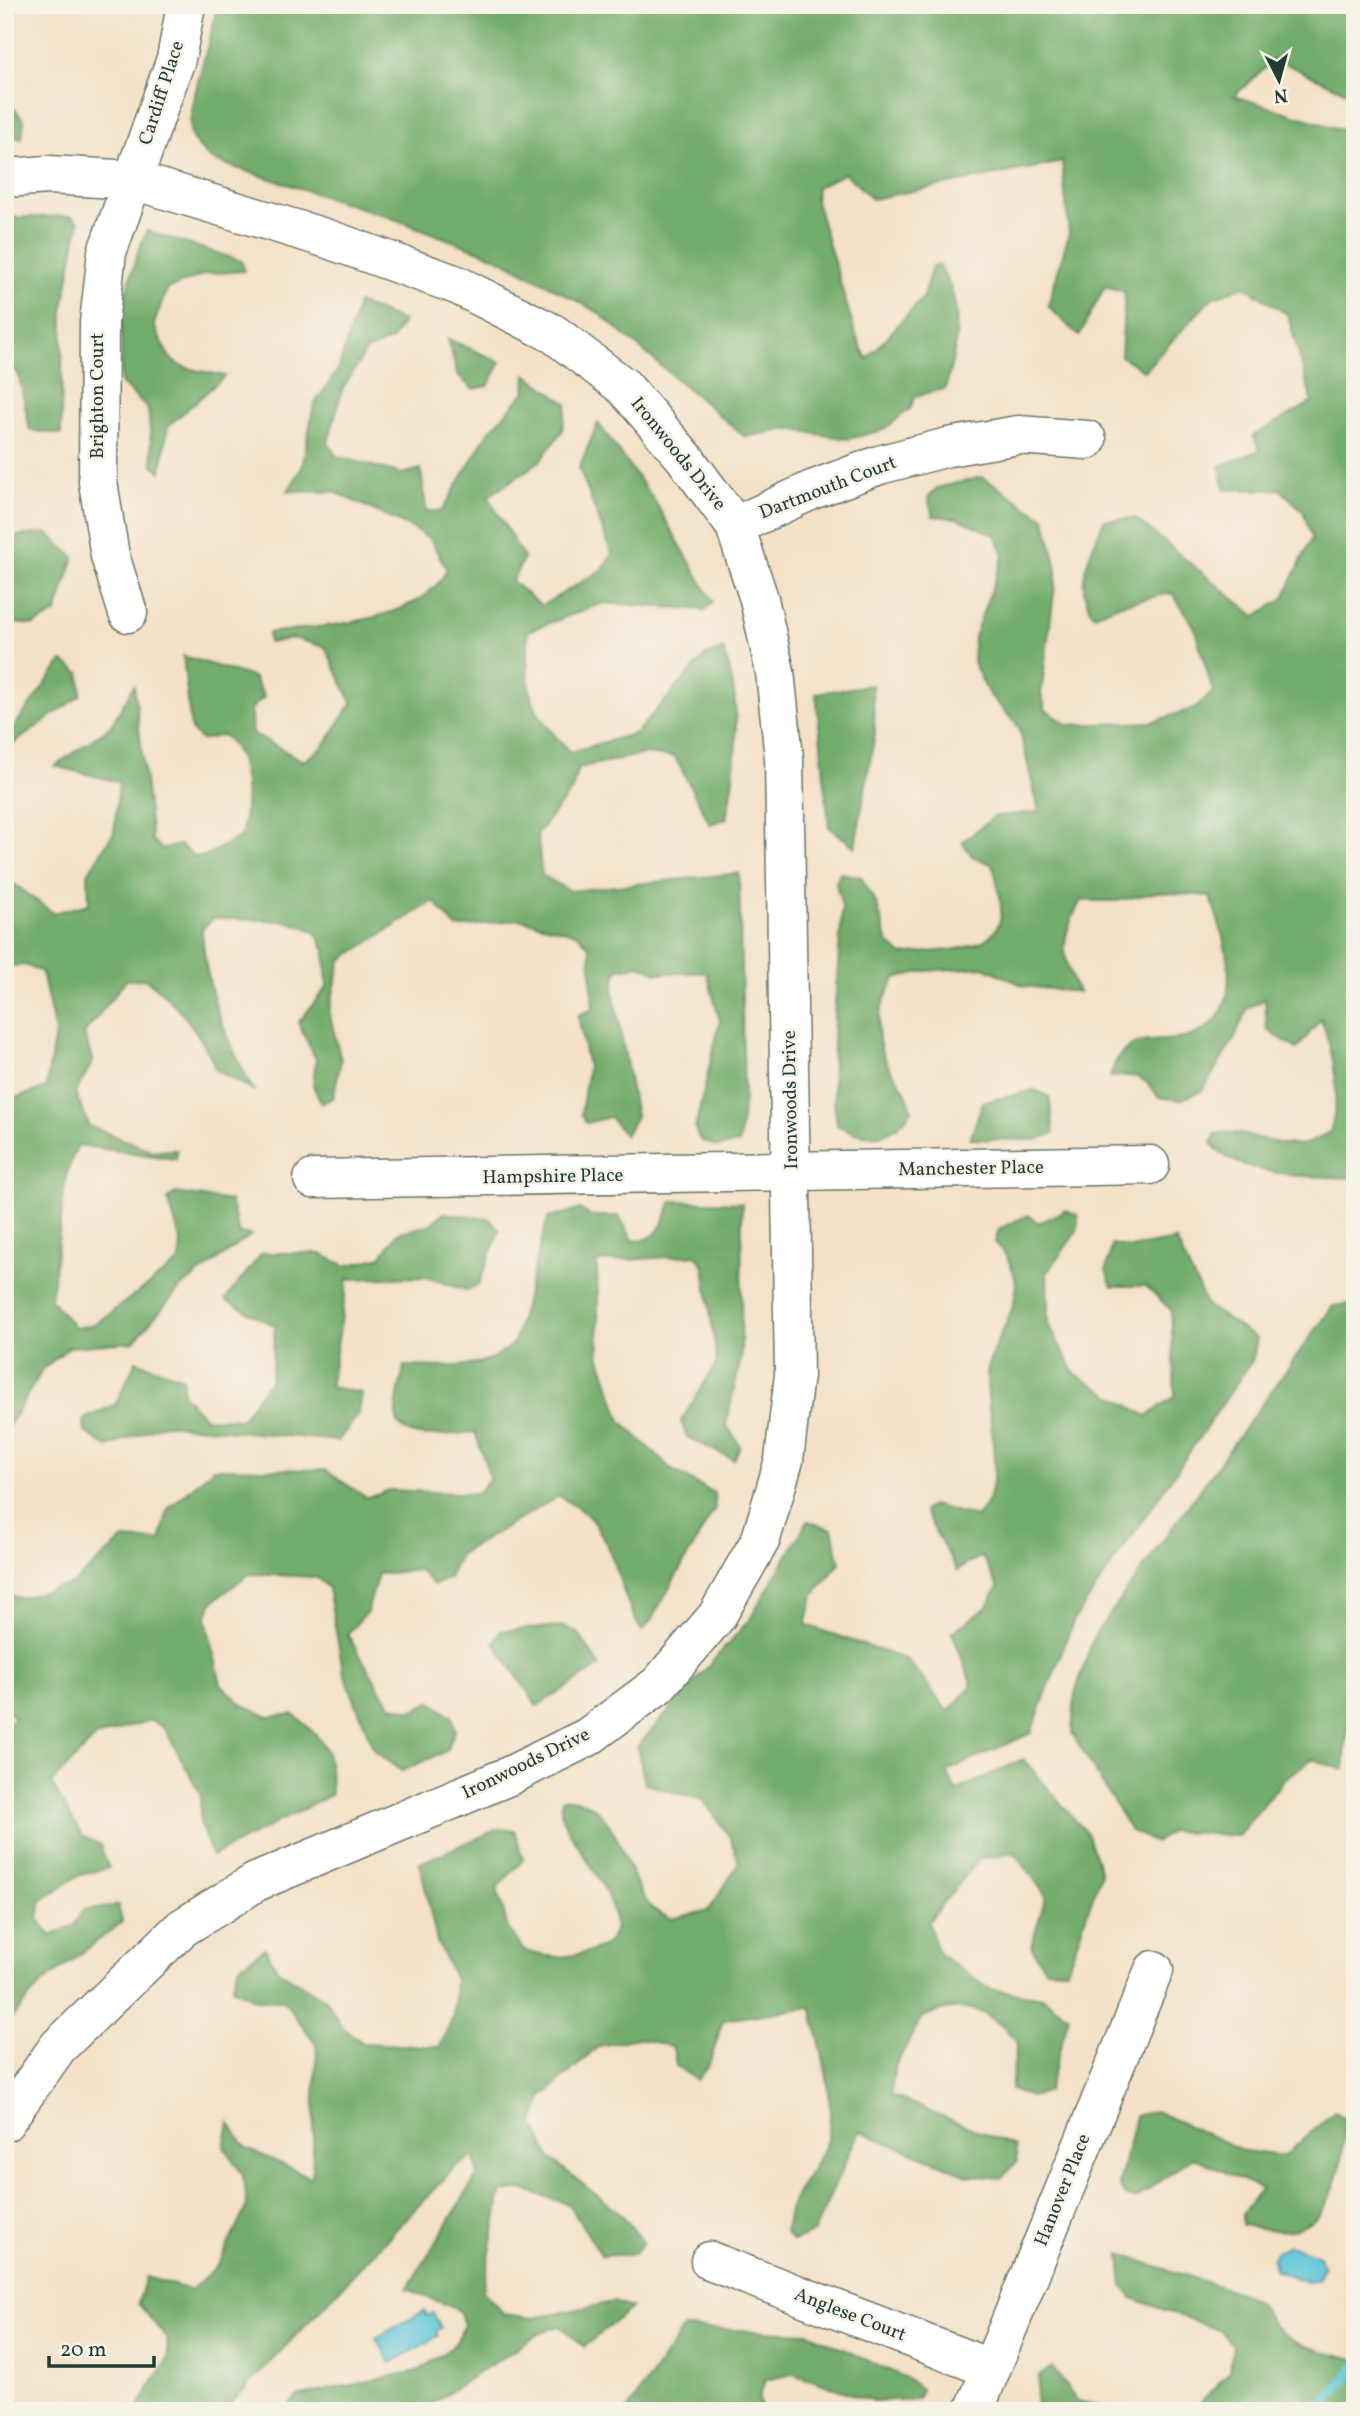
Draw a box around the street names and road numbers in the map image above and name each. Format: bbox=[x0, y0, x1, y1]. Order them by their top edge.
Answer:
street label: Cardiff Place bbox=[133, 37, 191, 149]
street label: Brighton Court bbox=[85, 333, 111, 459]
street label: Ironwoods Drive bbox=[624, 392, 732, 516]
street label: Dartmouth Court bbox=[756, 450, 901, 526]
street label: Ironwoods Drive bbox=[777, 1030, 805, 1170]
street label: Manchester Place bbox=[898, 1155, 1044, 1183]
street label: Hampshire Place bbox=[482, 1163, 624, 1191]
street label: Ironwoods Drive bbox=[458, 1722, 594, 1806]
street label: Hanover Place bbox=[1029, 2130, 1097, 2250]
street label: Anglese Court bbox=[790, 2282, 910, 2348]

